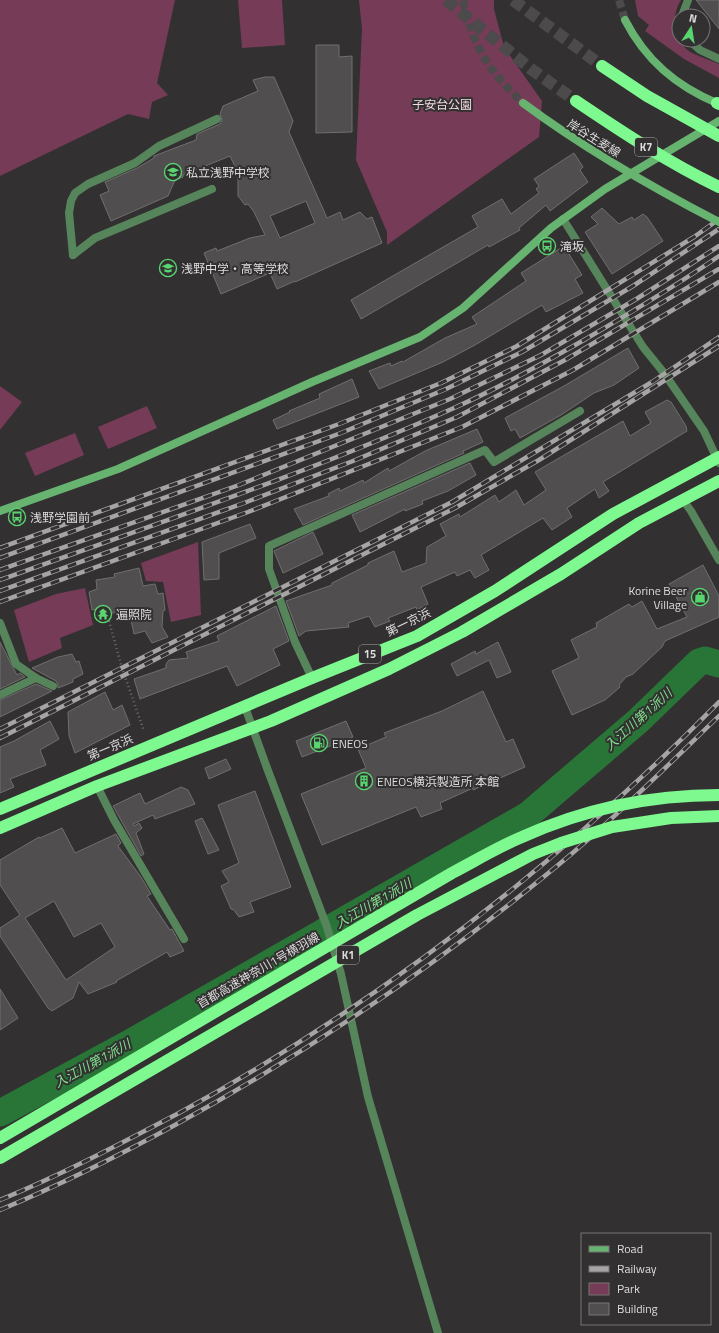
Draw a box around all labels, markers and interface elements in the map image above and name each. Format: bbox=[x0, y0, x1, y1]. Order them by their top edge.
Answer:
north arrow bbox=[671, 8, 711, 48]
text: N bbox=[688, 10, 698, 27]
park label: 子安台公園 bbox=[412, 95, 472, 114]
street label: 岸谷生麦線 bbox=[564, 114, 624, 162]
road number: K7 bbox=[635, 138, 657, 156]
school or university icon: 私立浅野中学校 bbox=[163, 162, 183, 182]
place label: 私立浅野中学校 bbox=[186, 163, 270, 182]
bus stop icon: 滝坂 bbox=[537, 236, 557, 256]
place label: 滝坂 bbox=[560, 237, 584, 256]
school or university icon: 浅野中学・高等学校 bbox=[158, 258, 178, 278]
place label: 浅野中学・高等学校 bbox=[181, 259, 289, 278]
bus stop icon: 浅野学園前 bbox=[7, 507, 27, 527]
place label: 浅野学園前 bbox=[30, 508, 90, 527]
place label: Korine Beer Village bbox=[628, 581, 687, 614]
shop icon: Korine Beer Village bbox=[690, 587, 710, 607]
street label: 第一京浜 bbox=[382, 603, 434, 641]
temple icon: 遍照院 bbox=[93, 604, 113, 624]
place label: 遍照院 bbox=[116, 605, 152, 624]
road number: 15 bbox=[359, 645, 381, 663]
water label: 入江川第1派川 bbox=[600, 682, 678, 755]
street label: 第一京浜 bbox=[84, 729, 136, 765]
fuel station icon: ENEOS bbox=[309, 733, 329, 753]
place label: ENEOS bbox=[332, 734, 368, 753]
building icon: ENEOS横浜製造所 本館 bbox=[354, 771, 374, 791]
place label: ENEOS横浜製造所 本館 bbox=[377, 772, 499, 791]
water label: 入江川第1派川 bbox=[331, 872, 417, 933]
street label: 首都高速神奈川1号横羽線 bbox=[193, 927, 323, 1013]
road number: K1 bbox=[337, 946, 359, 964]
water label: 入江川第1派川 bbox=[50, 1033, 136, 1092]
legend bbox=[581, 1233, 711, 1325]
text: Road bbox=[617, 1239, 643, 1258]
text: Railway bbox=[617, 1259, 657, 1278]
text: Park bbox=[617, 1279, 640, 1298]
text: Building bbox=[617, 1299, 658, 1318]

